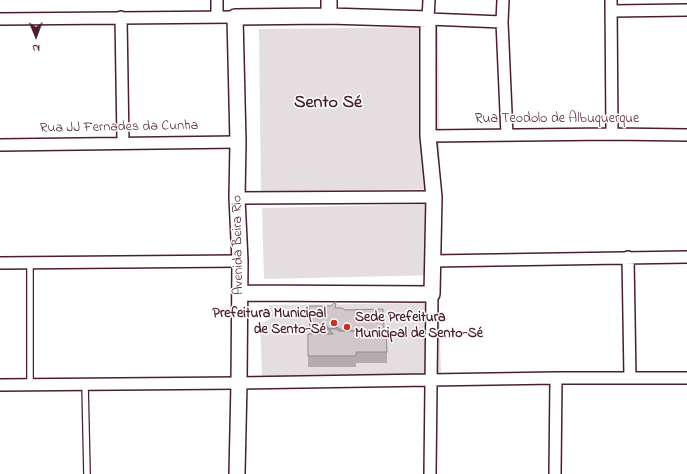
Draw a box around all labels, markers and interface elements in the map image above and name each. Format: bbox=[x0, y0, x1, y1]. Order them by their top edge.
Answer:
north arrow bbox=[16, 16, 56, 56]
text: N bbox=[32, 40, 40, 56]
district label: Sento Sé bbox=[294, 93, 362, 115]
street label: Rua Teodolo de Albuquerque bbox=[475, 112, 639, 128]
street label: Rua JJ Fernades da Cunha bbox=[40, 118, 198, 138]
street label: Avenida Beira Rio bbox=[230, 195, 248, 295]
place label: Prefeitura Municipal de Sento-Sé bbox=[213, 307, 326, 340]
place label: Sede Prefeitura Municipal de Sento-Sé bbox=[355, 311, 483, 344]
marker: Prefeitura Municipal de Sento-Sé bbox=[329, 318, 339, 328]
marker: Sede Prefeitura Municipal de Sento-Sé bbox=[342, 322, 352, 332]

